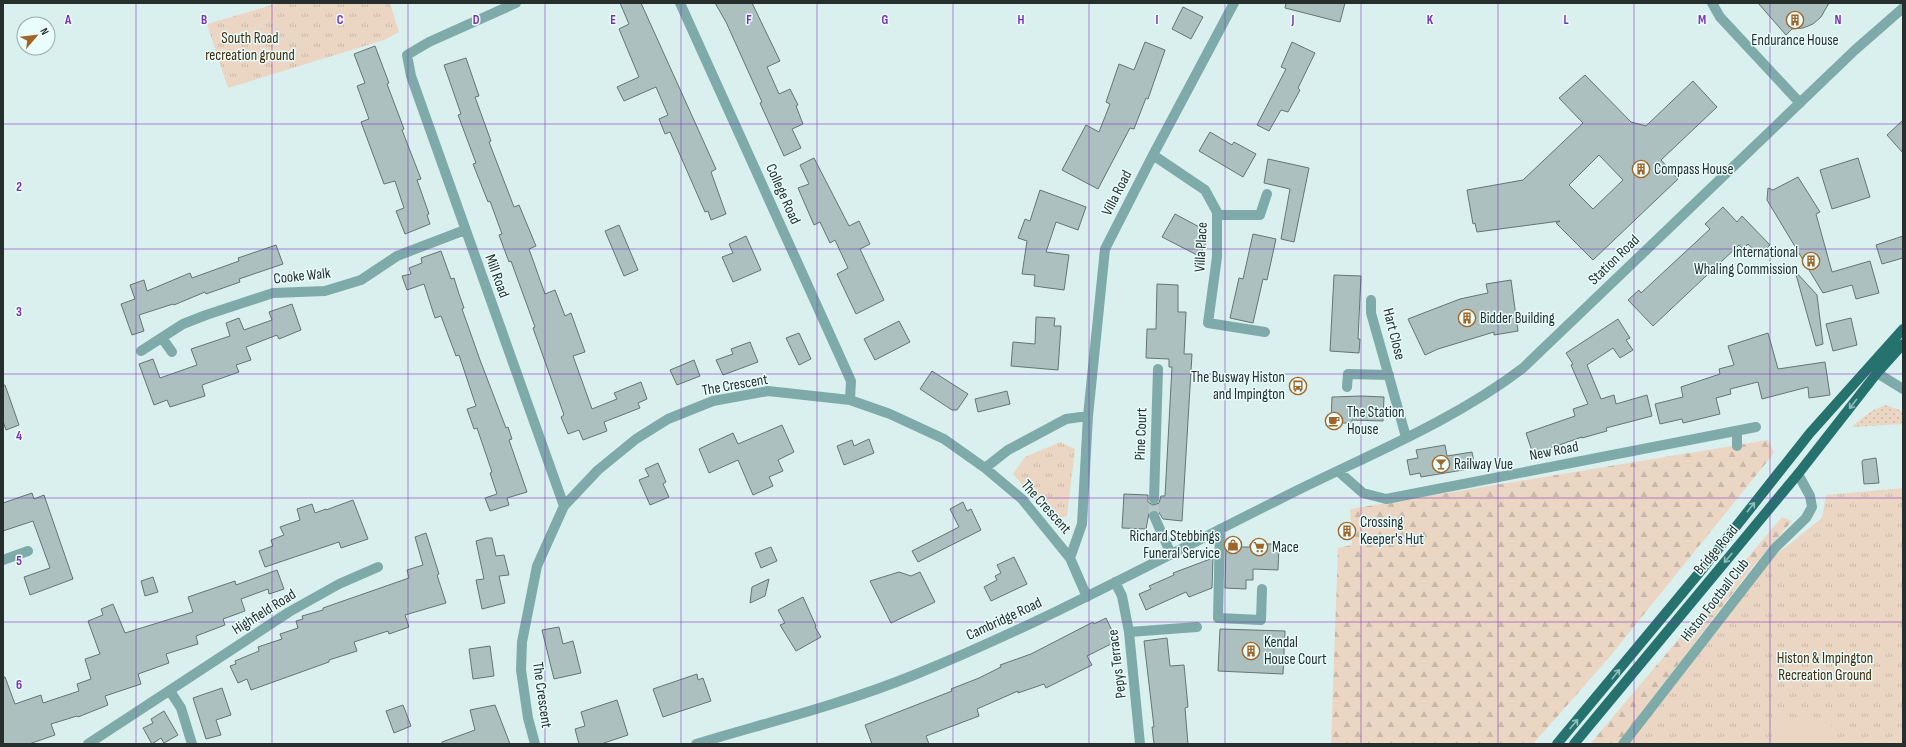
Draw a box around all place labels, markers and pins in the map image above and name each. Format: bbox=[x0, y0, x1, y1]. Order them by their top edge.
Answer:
building icon: Endurance House bbox=[1785, 10, 1805, 30]
place label: Endurance House bbox=[1751, 31, 1839, 50]
building icon: Compass House bbox=[1631, 159, 1651, 179]
place label: Compass House bbox=[1654, 160, 1734, 179]
place label: International Whaling Commission bbox=[1694, 243, 1798, 279]
building icon: International Whaling Commission bbox=[1801, 251, 1821, 271]
building icon: Bidder Building bbox=[1457, 308, 1477, 328]
place label: Bidder Building bbox=[1480, 309, 1555, 328]
place label: The Busway Histon and Impington bbox=[1191, 368, 1285, 404]
bus stop icon: The Busway Histon and Impington bbox=[1288, 376, 1308, 396]
place label: The Station House bbox=[1347, 403, 1405, 439]
cafe icon: The Station House bbox=[1324, 411, 1344, 431]
bar icon: Railway Vue bbox=[1431, 454, 1451, 474]
place label: Railway Vue bbox=[1454, 455, 1513, 474]
place label: Crossing Keeper's Hut bbox=[1360, 513, 1424, 549]
building icon: Crossing Keeper's Hut bbox=[1337, 521, 1357, 541]
place label: Richard Stebbings Funeral Service bbox=[1129, 527, 1220, 563]
shop icon: Richard Stebbings Funeral Service bbox=[1223, 535, 1243, 555]
supermarket icon: Mace bbox=[1249, 537, 1269, 557]
place label: Mace bbox=[1272, 538, 1299, 557]
place label: Kendal House Court bbox=[1264, 633, 1327, 669]
building icon: Kendal House Court bbox=[1241, 641, 1261, 661]

